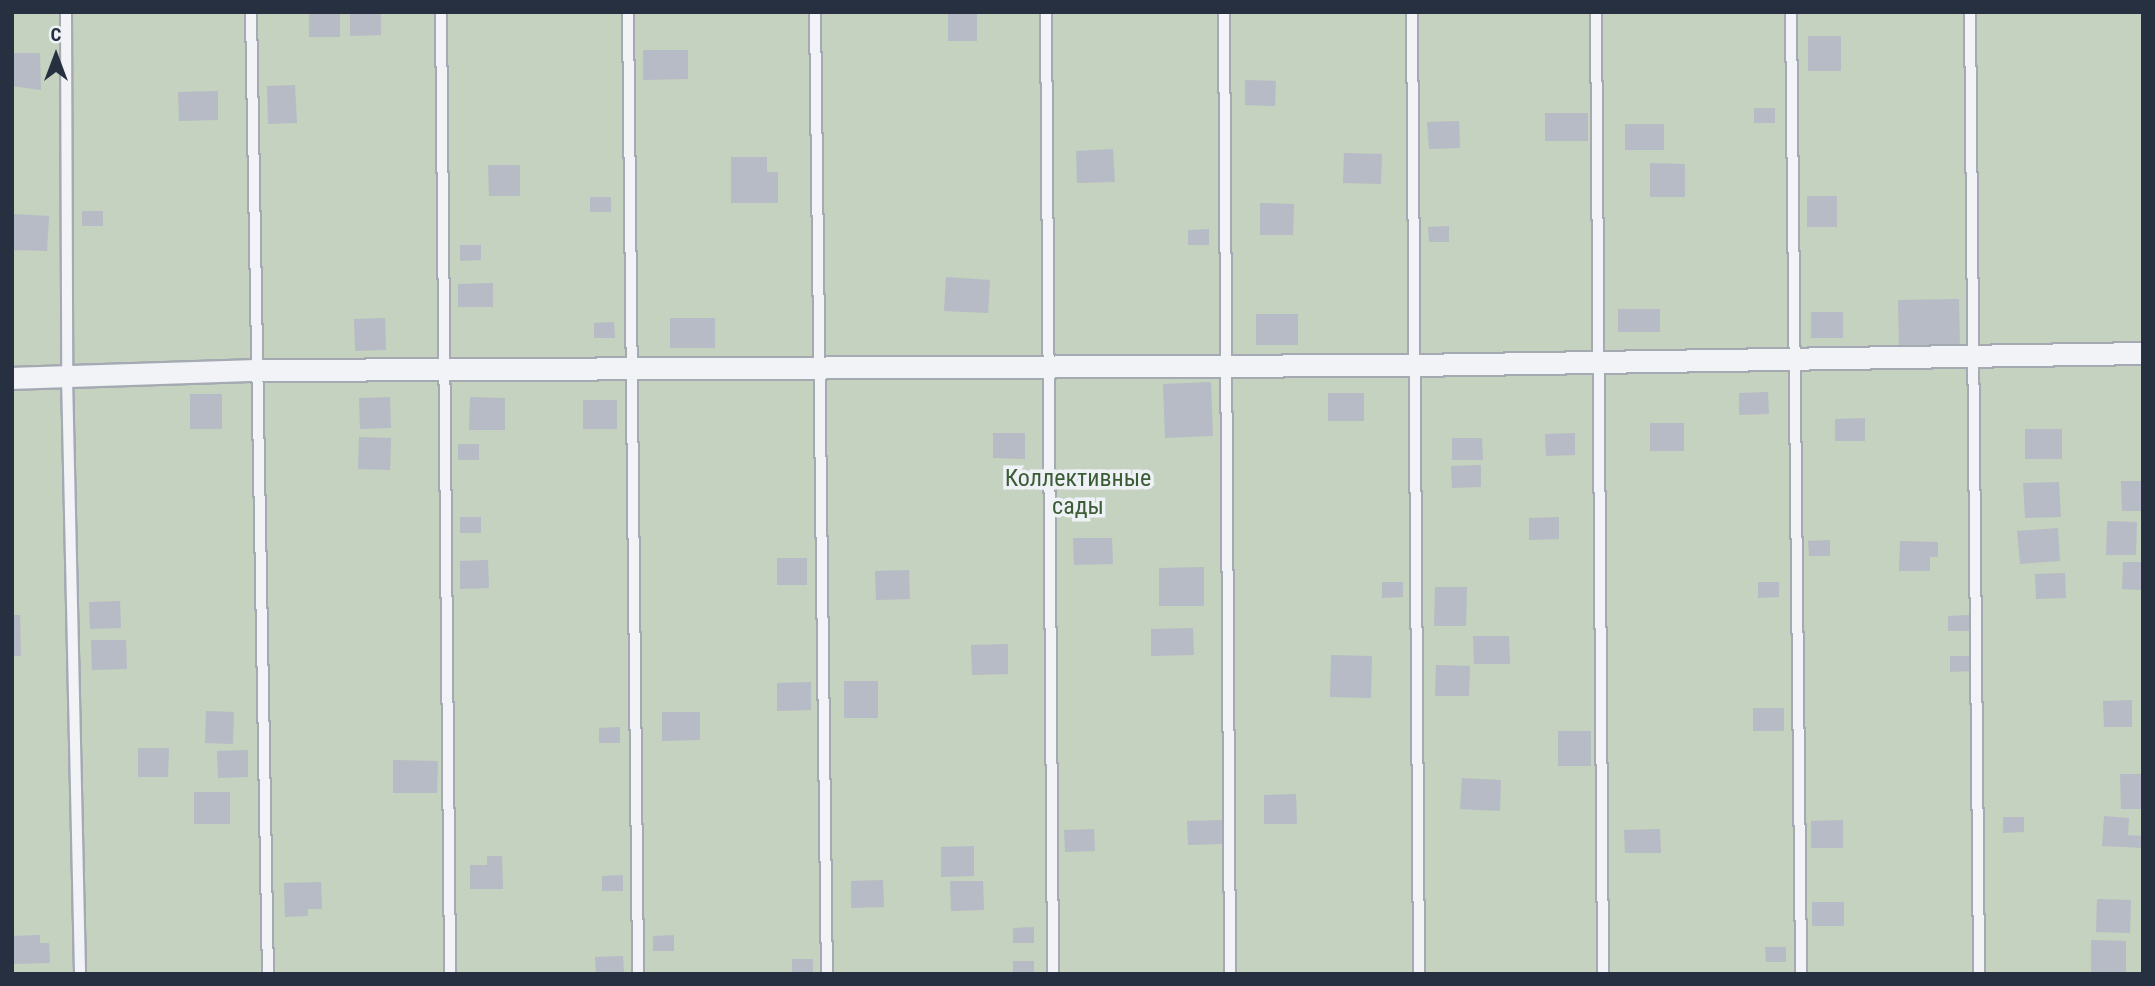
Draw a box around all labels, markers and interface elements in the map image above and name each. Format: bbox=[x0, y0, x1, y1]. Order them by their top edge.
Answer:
north arrow bbox=[21, 21, 91, 91]
text: С bbox=[51, 23, 61, 46]
park label: Коллективные сады bbox=[1005, 465, 1151, 521]

